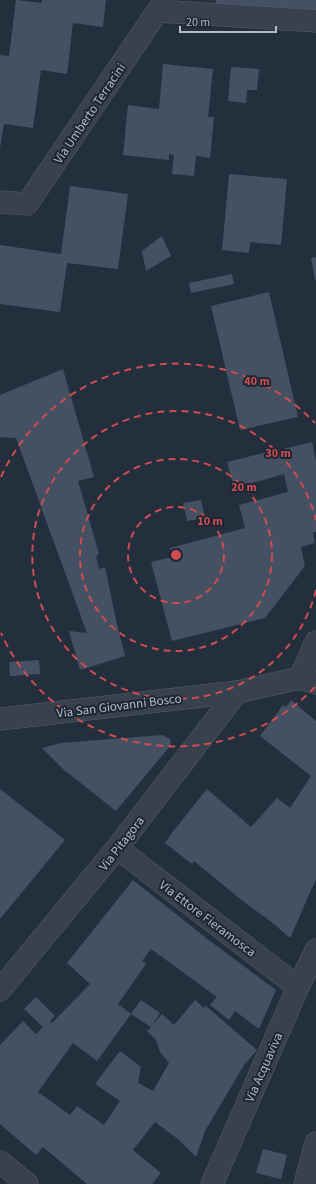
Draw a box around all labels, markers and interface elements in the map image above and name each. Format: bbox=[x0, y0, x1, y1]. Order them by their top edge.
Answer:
scale bar bbox=[180, 8, 276, 34]
text: 20 m bbox=[186, 14, 210, 31]
street label: Via Umberto Terracini bbox=[50, 60, 130, 167]
text: 40 m bbox=[244, 373, 270, 390]
text: 30 m bbox=[265, 445, 291, 462]
text: 20 m bbox=[231, 479, 257, 496]
text: 10 m bbox=[197, 513, 223, 530]
centre of rings bbox=[169, 548, 183, 562]
street label: Via San Giovanni Bosco bbox=[56, 689, 183, 723]
street label: Via Pitagora bbox=[95, 813, 149, 875]
street label: Via Ettore Fieramosca bbox=[155, 876, 259, 961]
street label: Via Acquaviva bbox=[241, 1030, 287, 1105]

